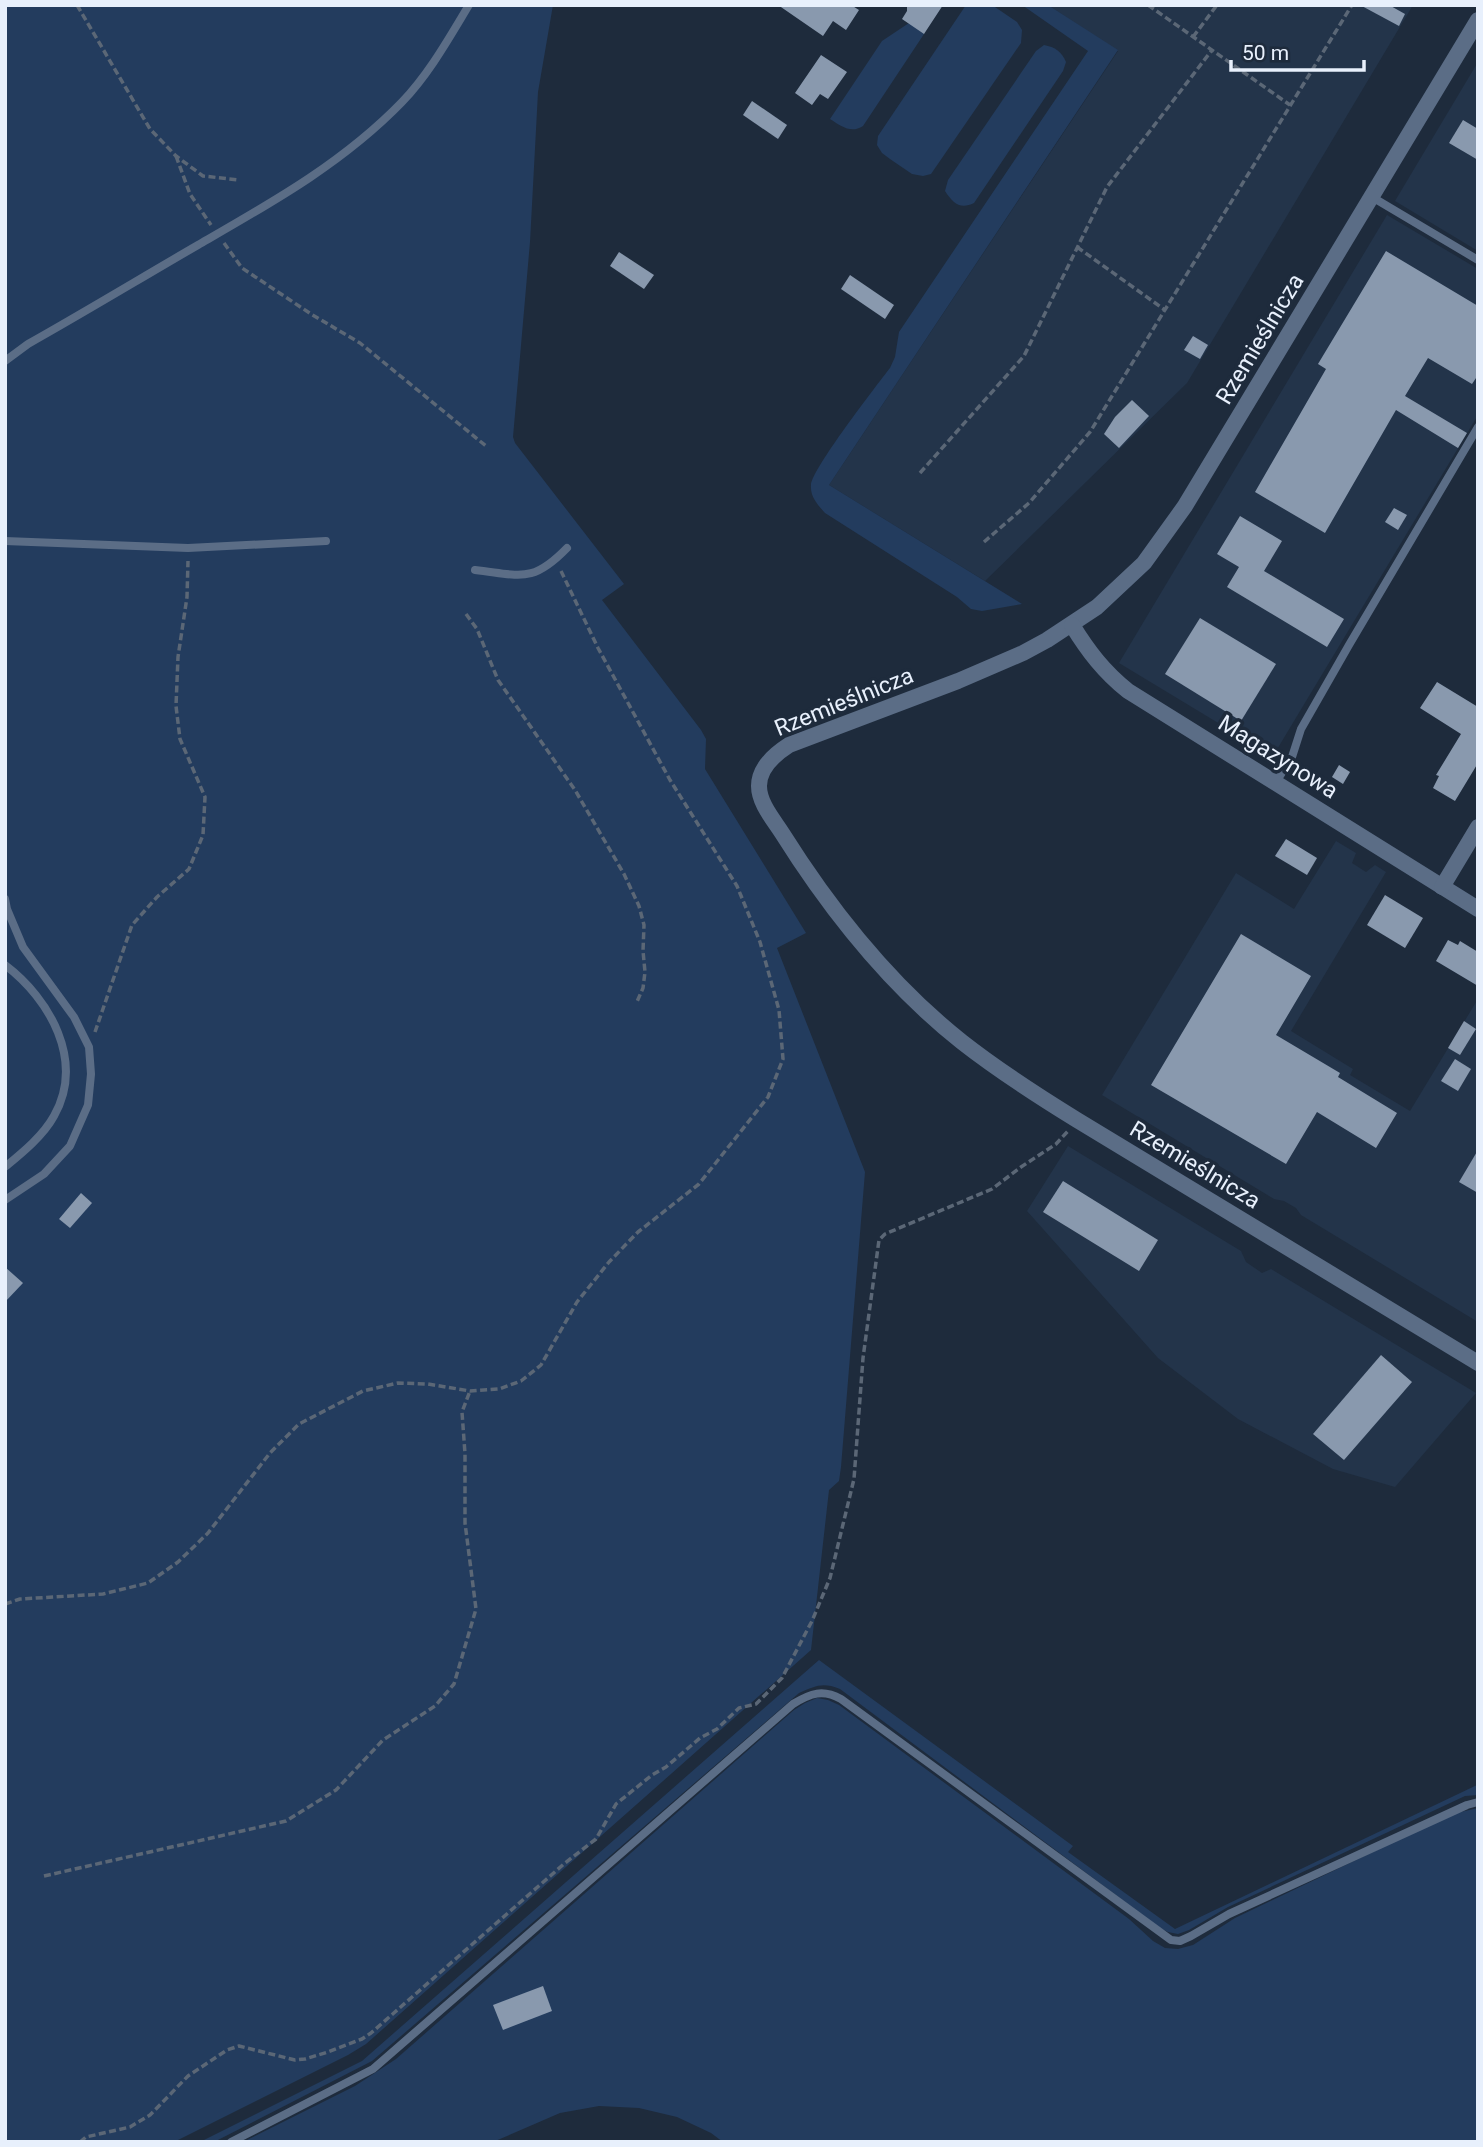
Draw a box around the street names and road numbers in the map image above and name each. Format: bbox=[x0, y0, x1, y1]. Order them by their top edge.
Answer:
street label: Rzemieślnicza bbox=[1211, 269, 1309, 409]
street label: Rzemieślnicza bbox=[771, 662, 917, 742]
street label: Magazynowa bbox=[1213, 710, 1343, 804]
street label: Rzemieślnicza bbox=[1125, 1116, 1265, 1214]

